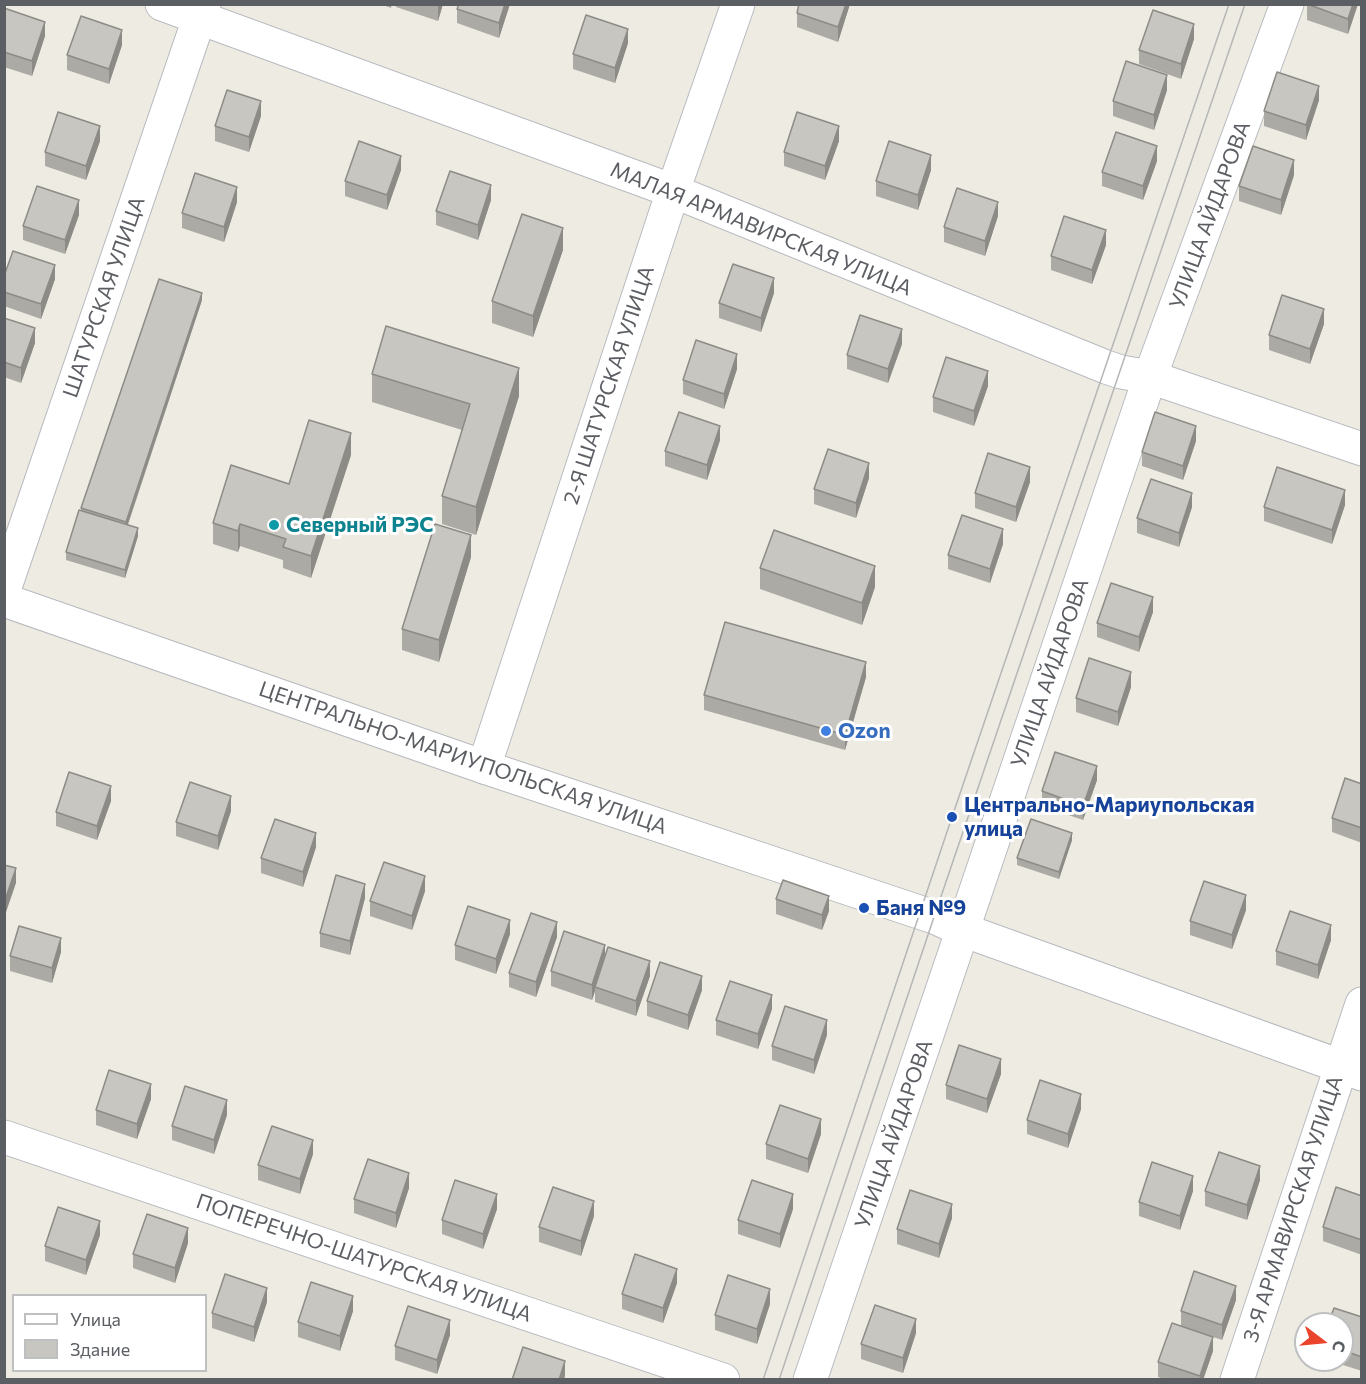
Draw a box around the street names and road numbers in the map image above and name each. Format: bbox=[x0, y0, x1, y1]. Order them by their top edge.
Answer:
street label: УЛИЦА АЙДАРОВА bbox=[1164, 118, 1256, 312]
street label: МАЛАЯ АРМАВИРСКАЯ УЛИЦА bbox=[607, 157, 915, 301]
street label: ШАТУРСКАЯ УЛИЦА bbox=[58, 193, 150, 401]
street label: 2-Я ШАТУРСКАЯ УЛИЦА bbox=[558, 262, 660, 508]
street label: УЛИЦА АЙДАРОВА bbox=[1006, 575, 1094, 771]
street label: ЦЕНТРАЛЬНО-МАРИУПОЛЬСКАЯ УЛИЦА bbox=[256, 676, 670, 840]
street label: УЛИЦА АЙДАРОВА bbox=[850, 1036, 938, 1232]
street label: 3-Я АРМАВИРСКАЯ УЛИЦА bbox=[1238, 1073, 1348, 1345]
street label: ПОПЕРЕЧНО-ШАТУРСКАЯ УЛИЦА bbox=[193, 1189, 535, 1327]

